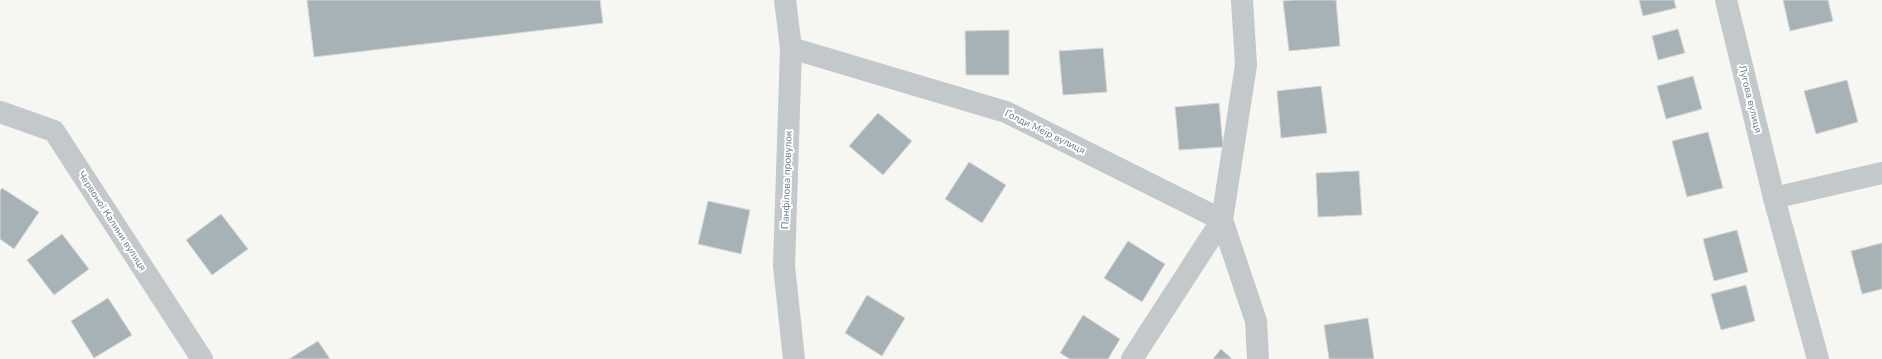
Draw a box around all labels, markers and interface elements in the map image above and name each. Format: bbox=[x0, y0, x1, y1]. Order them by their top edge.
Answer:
street label: Лугова вулиця bbox=[1735, 64, 1765, 134]
street label: Ґолди Меїр вулиця bbox=[1002, 106, 1088, 158]
street label: Панфілова провулок bbox=[778, 130, 796, 229]
street label: Червоної Калини вулиця bbox=[74, 168, 150, 274]

